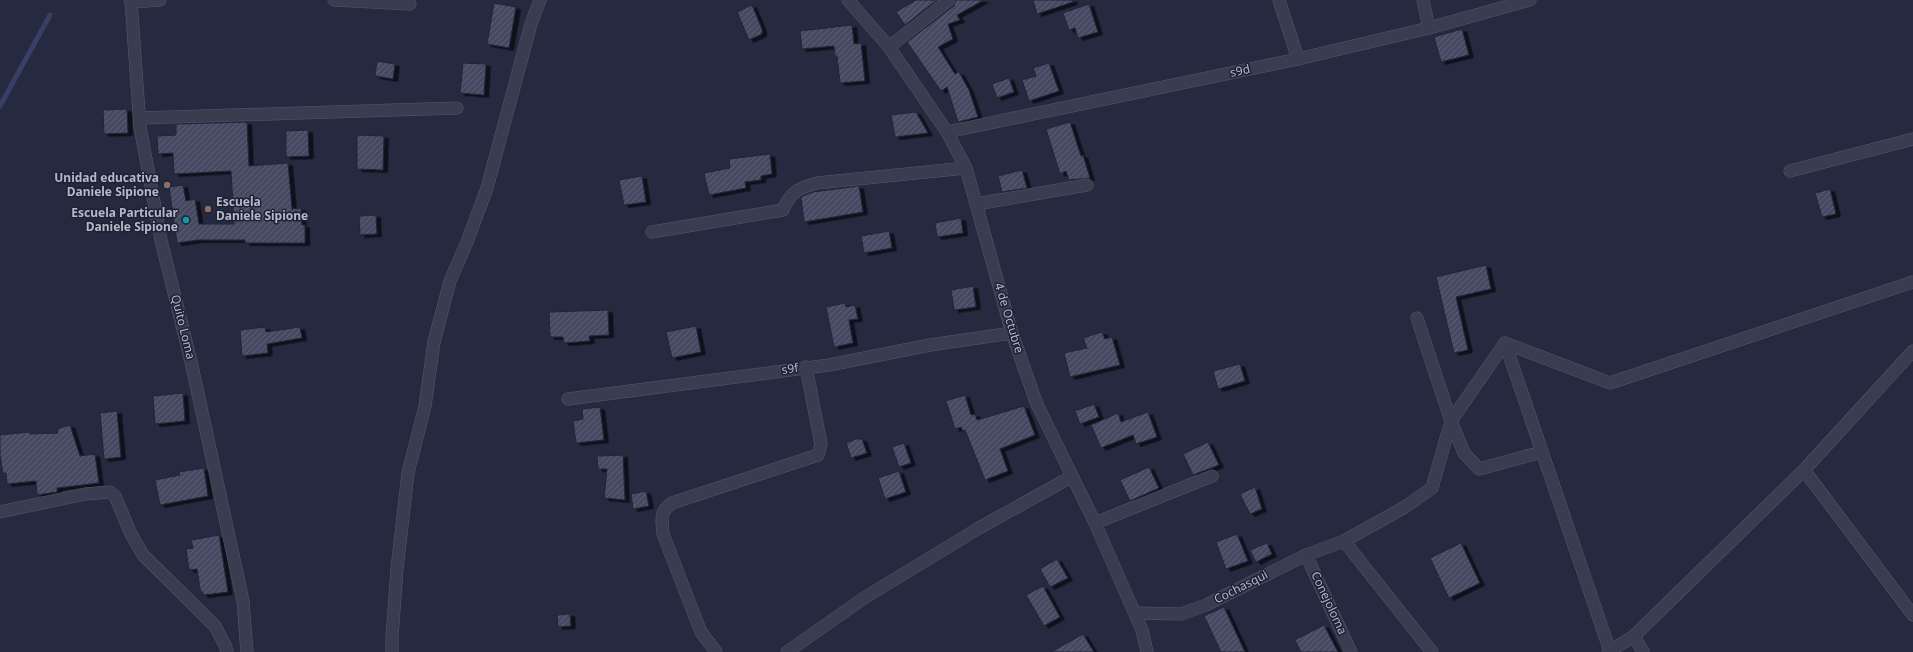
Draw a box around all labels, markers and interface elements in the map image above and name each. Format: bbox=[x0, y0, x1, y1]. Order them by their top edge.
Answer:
street label: s9d bbox=[1228, 60, 1251, 81]
place label: Unidad educativa Daniele Sipione bbox=[54, 169, 159, 200]
marker: Unidad educativa Daniele Sipione bbox=[162, 180, 172, 190]
place label: Escuela Daniele Sipione bbox=[216, 193, 308, 224]
place label: Escuela Particular Daniele Sipione bbox=[71, 204, 179, 235]
marker: Escuela Daniele Sipione bbox=[203, 204, 213, 214]
marker: Escuela Particular Daniele Sipione bbox=[181, 215, 191, 225]
street label: 4 de Octubre bbox=[991, 280, 1028, 355]
street label: Quito Loma bbox=[167, 293, 200, 361]
street label: s9f bbox=[780, 359, 800, 378]
street label: Cochasqui bbox=[1211, 566, 1271, 607]
street label: Conejoloma bbox=[1307, 569, 1351, 637]

